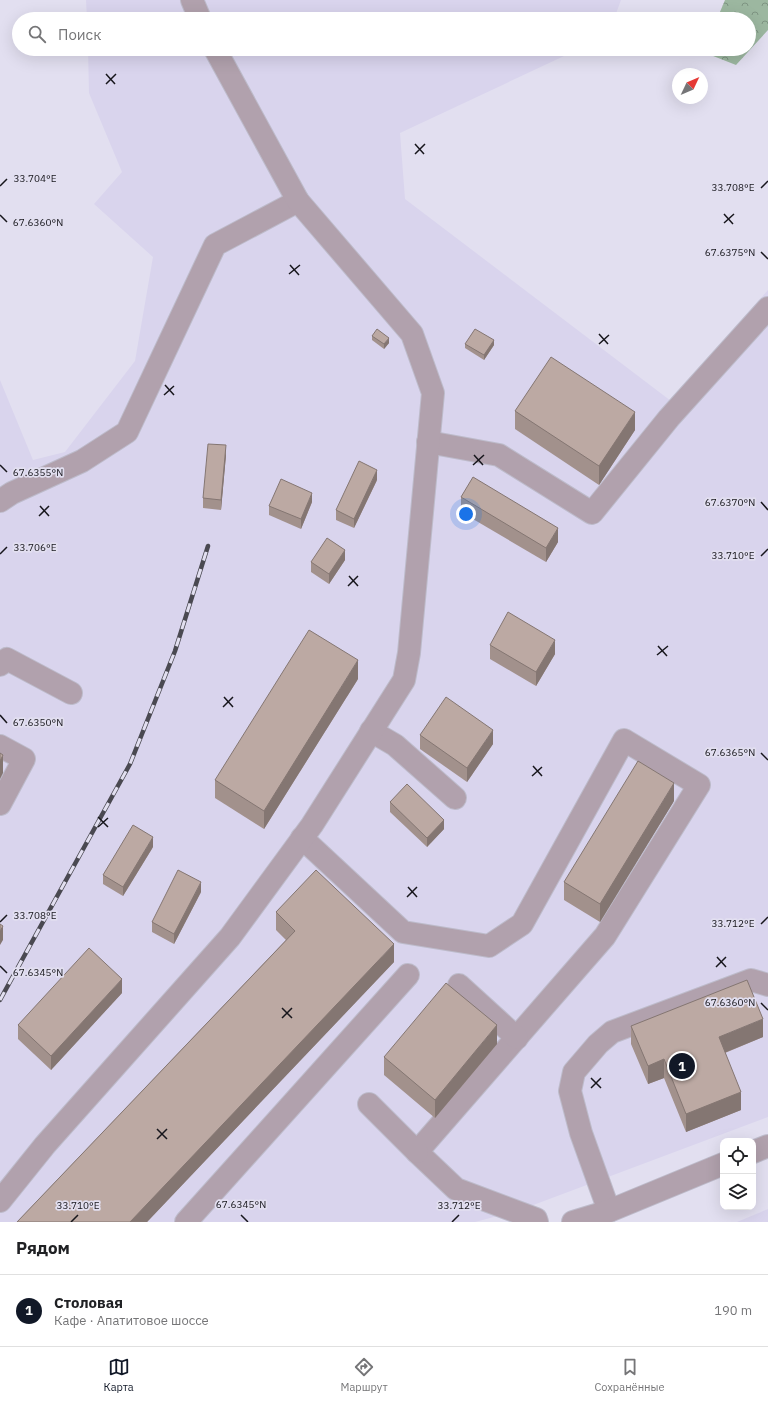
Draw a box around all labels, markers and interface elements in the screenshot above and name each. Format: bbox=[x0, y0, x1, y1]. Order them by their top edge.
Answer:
search box bbox=[12, 12, 756, 56]
icon: search bbox=[26, 23, 48, 45]
text: Поиск bbox=[58, 25, 101, 44]
north arrow bbox=[672, 68, 708, 104]
text: 33.704°E bbox=[13, 172, 57, 185]
text: 33.708°E bbox=[711, 181, 755, 194]
text: 67.6360°N bbox=[13, 216, 63, 229]
text: 67.6375°N bbox=[705, 246, 755, 259]
text: 67.6355°N bbox=[13, 466, 63, 479]
text: 67.6370°N bbox=[705, 496, 755, 509]
your location bbox=[456, 504, 476, 524]
text: 33.706°E bbox=[13, 541, 57, 554]
text: 33.710°E bbox=[711, 549, 755, 562]
text: 67.6350°N bbox=[13, 716, 63, 729]
text: 67.6365°N bbox=[705, 746, 755, 759]
text: 33.708°E bbox=[13, 909, 57, 922]
text: 33.712°E bbox=[711, 917, 755, 930]
text: 67.6345°N bbox=[13, 966, 63, 979]
text: 67.6360°N bbox=[705, 996, 755, 1009]
pin: 1 bbox=[669, 1051, 695, 1081]
map controls bbox=[720, 1138, 756, 1210]
button: locate bbox=[720, 1138, 756, 1174]
button: layers bbox=[720, 1174, 756, 1210]
text: 67.6345°N bbox=[216, 1198, 266, 1211]
text: 33.710°E bbox=[56, 1199, 100, 1212]
text: 33.712°E bbox=[437, 1199, 481, 1212]
text: Рядом bbox=[16, 1237, 70, 1259]
text: Столовая bbox=[54, 1293, 123, 1312]
text: 1 bbox=[25, 1302, 33, 1319]
text: 190 m bbox=[714, 1302, 752, 1319]
text: Кафе · Апатитовое шоссе bbox=[54, 1312, 209, 1329]
tab: Карта bbox=[103, 1356, 134, 1394]
tab: Маршрут bbox=[341, 1356, 388, 1394]
tab: Сохранённые bbox=[594, 1356, 665, 1394]

